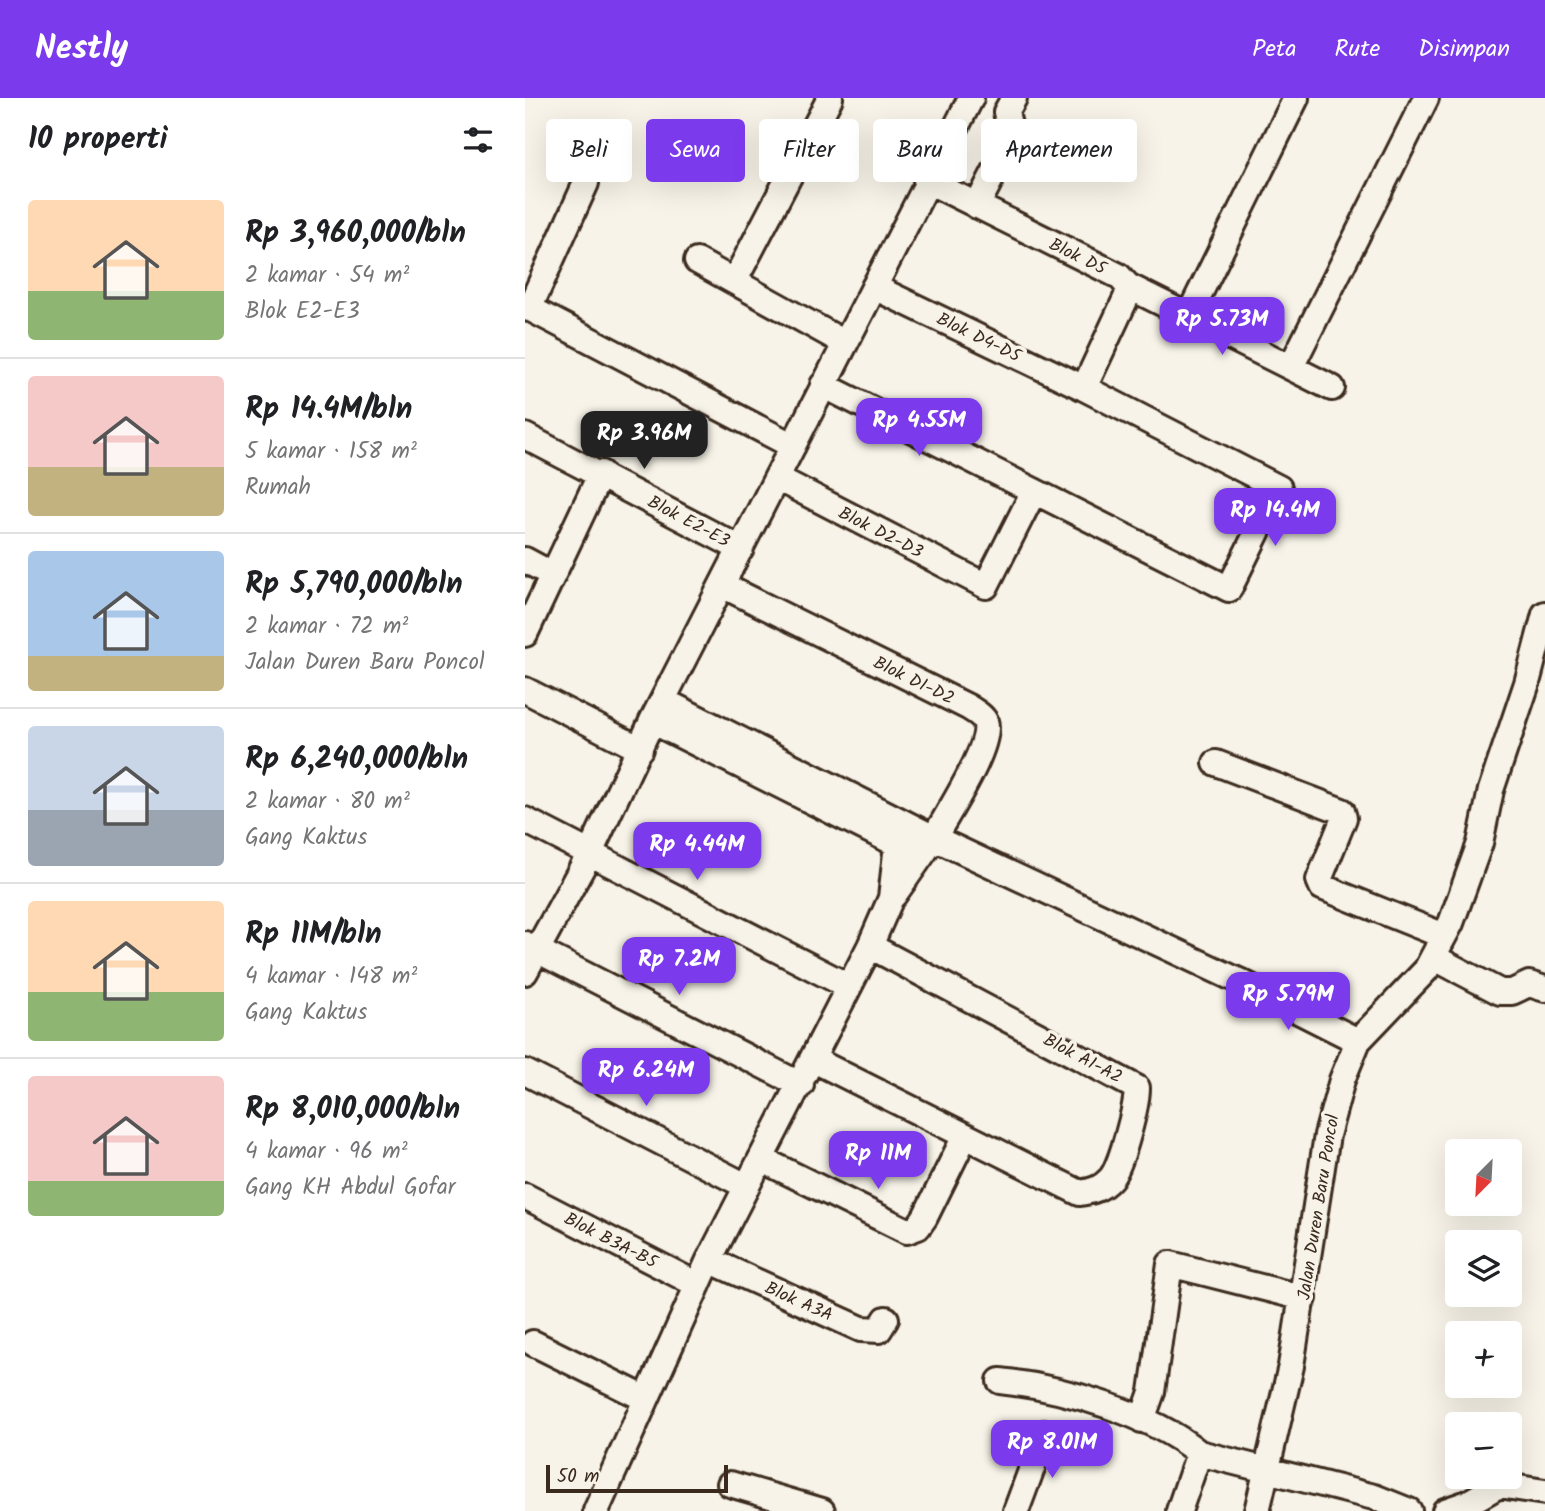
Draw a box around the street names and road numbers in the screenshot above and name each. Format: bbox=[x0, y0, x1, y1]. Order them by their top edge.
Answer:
street label: Blok D5 bbox=[1044, 231, 1112, 284]
street label: Blok D4-D5 bbox=[931, 305, 1027, 372]
street label: Blok E2-E3 bbox=[642, 488, 735, 556]
street label: Blok D2-D3 bbox=[833, 500, 928, 567]
street label: Blok D1-D2 bbox=[868, 649, 959, 714]
street label: Blok A1-A2 bbox=[1038, 1026, 1127, 1092]
street label: Jalan Duren Baru Poncol bbox=[1290, 1112, 1349, 1302]
street label: Blok B3A-B5 bbox=[558, 1205, 663, 1278]
street label: Blok A3A bbox=[760, 1275, 837, 1330]

